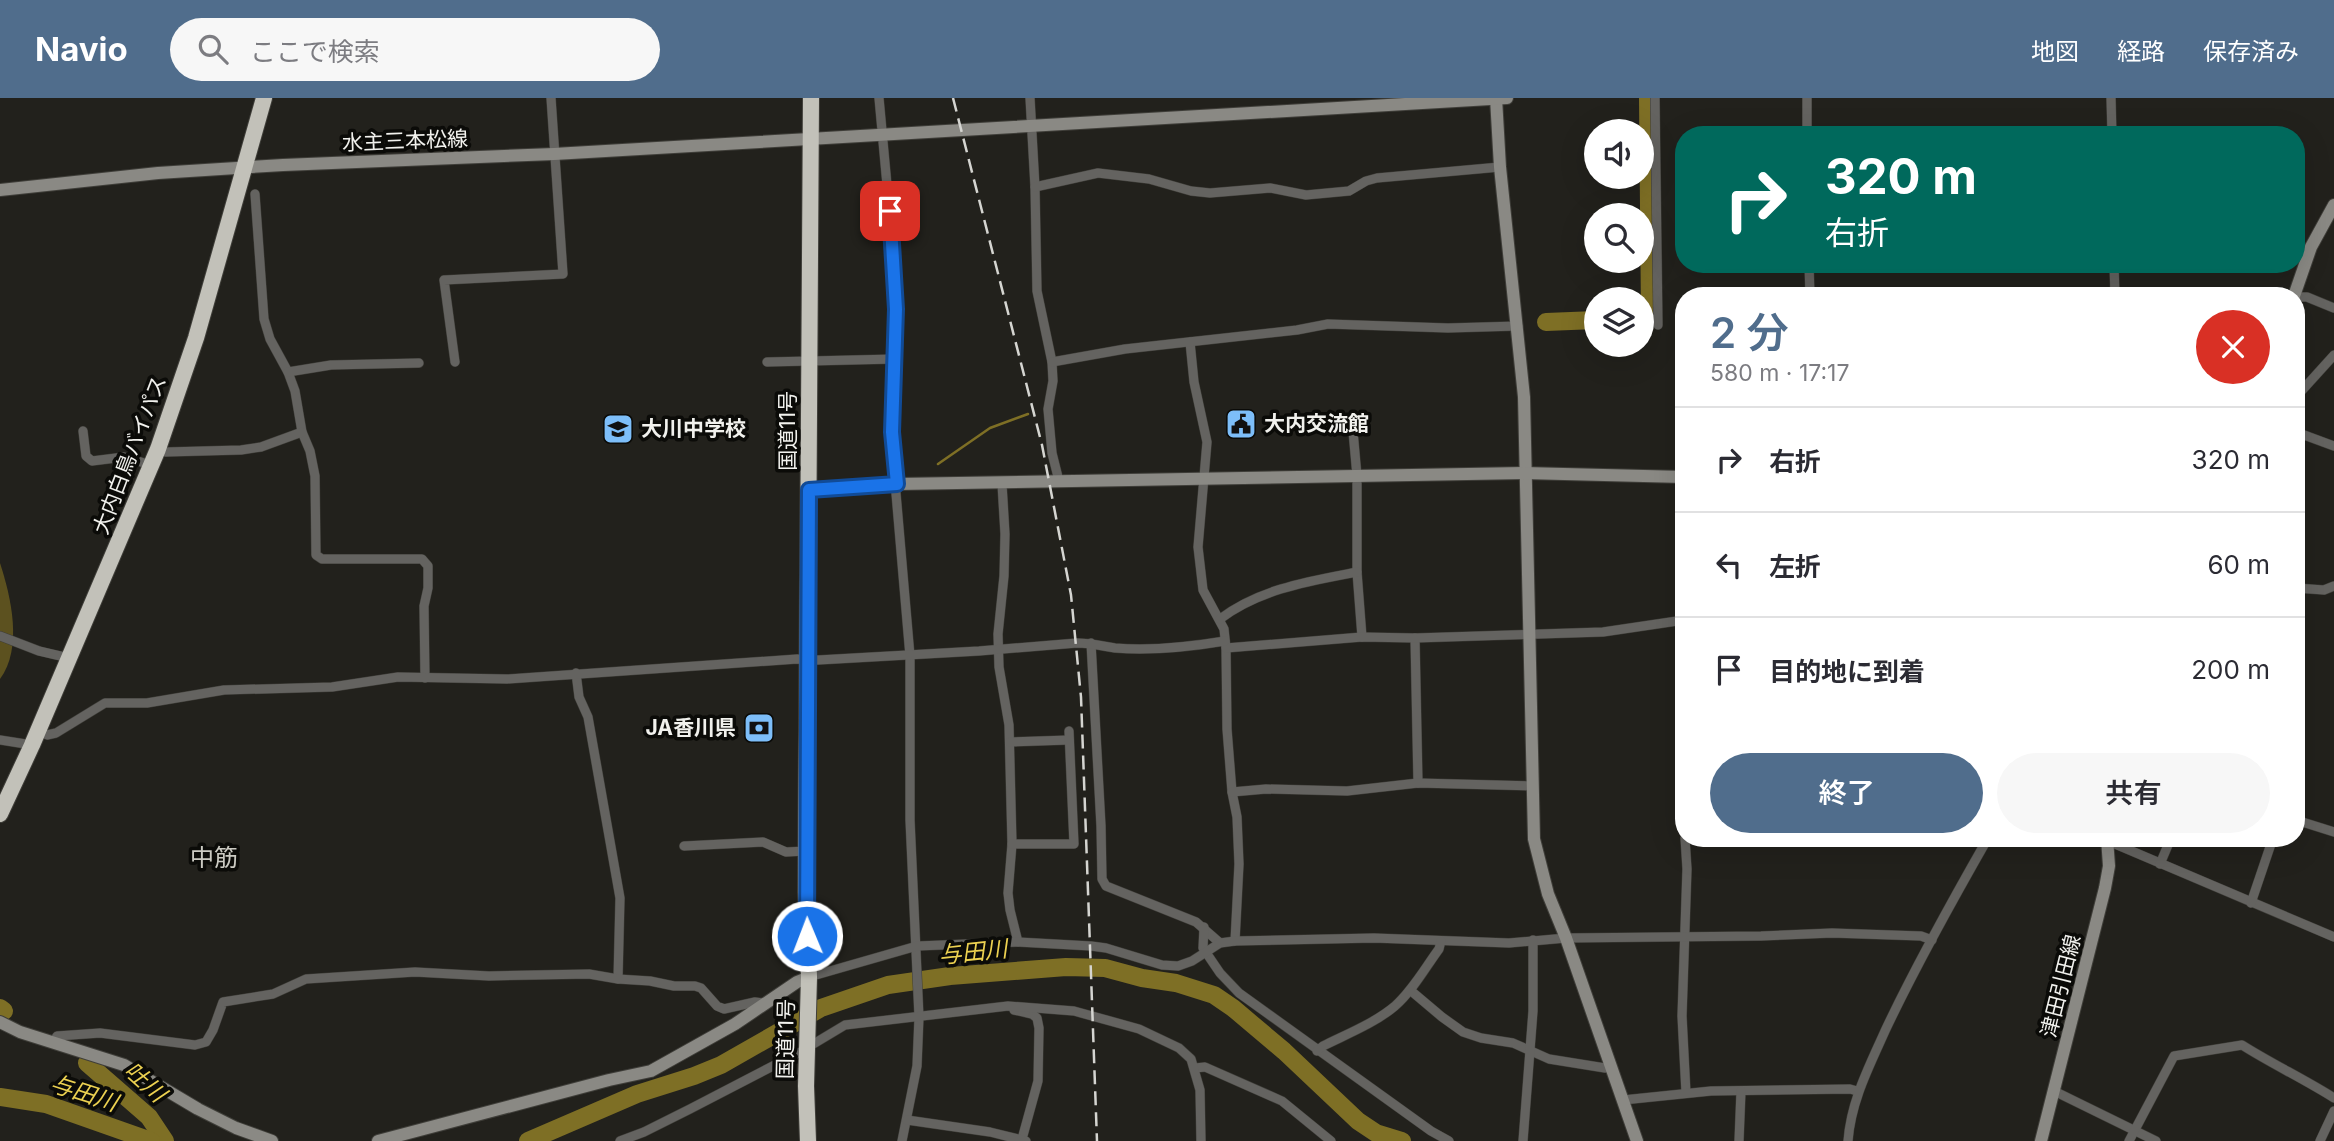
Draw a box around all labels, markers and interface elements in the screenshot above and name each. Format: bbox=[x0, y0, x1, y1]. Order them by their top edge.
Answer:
search box bbox=[170, 18, 660, 81]
text: Navio bbox=[35, 29, 128, 69]
icon: search bbox=[194, 30, 232, 68]
text: ここで検索 bbox=[250, 36, 380, 67]
text: 地図 bbox=[2031, 37, 2079, 66]
text: 経路 bbox=[2117, 37, 2165, 66]
text: 保存済み bbox=[2203, 37, 2299, 66]
map controls bbox=[1584, 119, 1654, 357]
button: sound bbox=[1584, 119, 1654, 189]
street label: 水主三本松線 bbox=[342, 126, 468, 155]
text: 320 m bbox=[1825, 147, 1977, 206]
icon: right bbox=[1710, 154, 1801, 245]
pin bbox=[860, 181, 920, 241]
icon: arrive bbox=[871, 192, 909, 230]
button: search bbox=[1584, 203, 1654, 273]
text: 右折 bbox=[1825, 213, 1889, 252]
button: layers bbox=[1584, 287, 1654, 357]
text: 2 分 bbox=[1710, 307, 1789, 358]
button: close bbox=[2196, 310, 2270, 384]
text: 580 m · 17:17 bbox=[1710, 359, 1850, 387]
street label: 大内白鳥バイパス bbox=[88, 372, 171, 538]
street label: 国道11号 bbox=[775, 391, 800, 471]
public building icon: 大内交流館 bbox=[1224, 407, 1258, 441]
place label: 大内交流館 bbox=[1264, 411, 1369, 436]
school or university icon: 大川中学校 bbox=[601, 412, 635, 446]
place label: 大川中学校 bbox=[641, 416, 746, 441]
icon: right bbox=[1710, 441, 1748, 479]
text: 320 m bbox=[2192, 444, 2270, 475]
text: 右折 bbox=[1769, 446, 1821, 477]
icon: left bbox=[1710, 546, 1748, 584]
text: 60 m bbox=[2207, 549, 2270, 580]
text: 左折 bbox=[1769, 551, 1821, 582]
icon: arrive bbox=[1710, 651, 1748, 689]
text: 200 m bbox=[2191, 654, 2270, 685]
text: 目的地に到着 bbox=[1769, 656, 1925, 687]
bank icon: JA香川県 bbox=[742, 711, 776, 745]
place label: JA香川県 bbox=[645, 715, 736, 740]
button: 終了 bbox=[1710, 753, 1983, 833]
button: 共有 bbox=[1997, 753, 2270, 833]
district label: 中筋 bbox=[190, 843, 238, 872]
position arrow bbox=[770, 899, 844, 973]
street label: 津田引田線 bbox=[2036, 932, 2085, 1040]
water label: 与田川 bbox=[937, 934, 1012, 970]
street label: 国道11号 bbox=[772, 999, 799, 1079]
water label: 吐川 bbox=[119, 1056, 174, 1110]
water label: 与田川 bbox=[47, 1069, 124, 1118]

